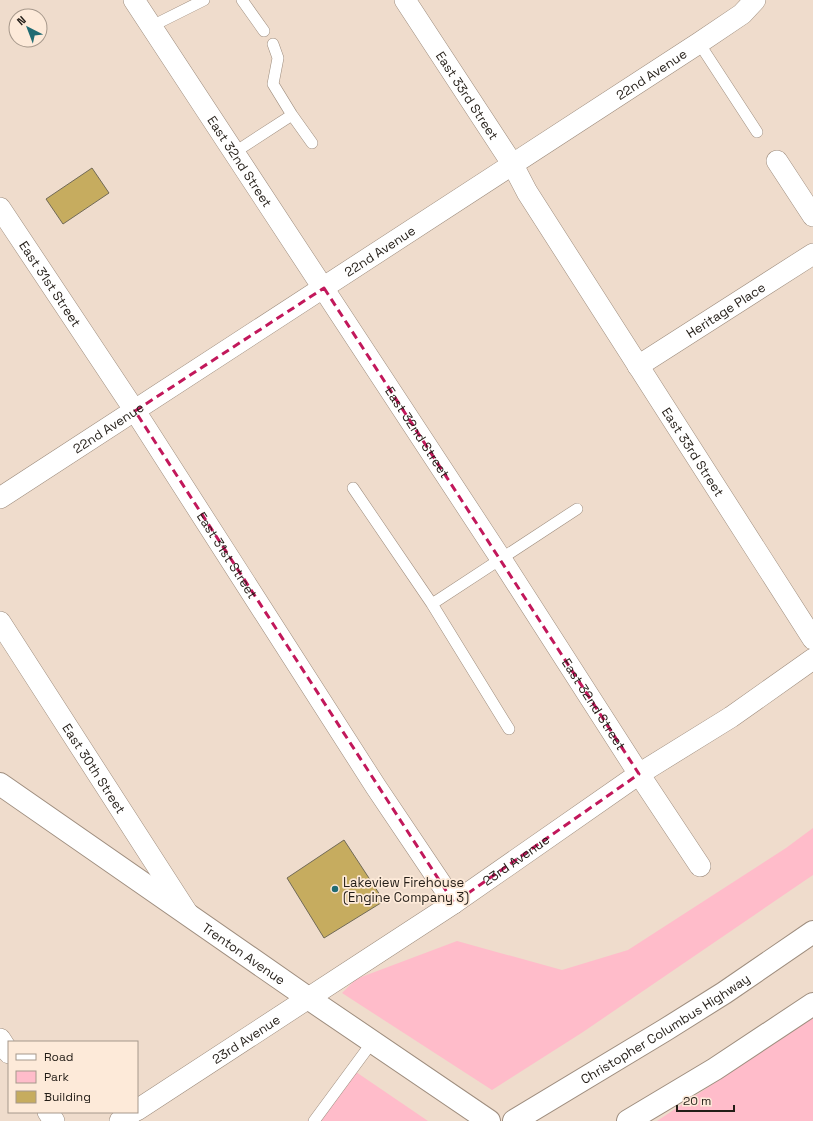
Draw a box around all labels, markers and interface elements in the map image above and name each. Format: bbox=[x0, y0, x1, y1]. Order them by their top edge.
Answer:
north arrow bbox=[8, 8, 48, 48]
text: N bbox=[14, 13, 29, 28]
street label: 22nd Avenue bbox=[613, 45, 690, 103]
street label: East 33rd Street bbox=[432, 48, 503, 143]
street label: East 32nd Street bbox=[204, 112, 276, 210]
street label: 22nd Avenue bbox=[341, 222, 418, 280]
street label: East 31st Street bbox=[16, 238, 85, 330]
street label: Heritage Place bbox=[683, 278, 768, 342]
street label: East 32nd Street bbox=[382, 383, 454, 481]
street label: 22nd Avenue bbox=[69, 398, 147, 457]
street label: East 33rd Street bbox=[658, 404, 728, 500]
street label: East 31st Street bbox=[193, 509, 261, 602]
street label: East 32nd Street bbox=[558, 655, 630, 753]
street label: East 30th Street bbox=[59, 720, 130, 817]
street label: 23rd Avenue bbox=[479, 831, 553, 889]
place label: Lakeview Firehouse (Engine Company 3) bbox=[343, 874, 469, 906]
marker: Lakeview Firehouse (Engine Company 3) bbox=[330, 884, 340, 894]
street label: Trenton Avenue bbox=[199, 919, 289, 988]
street label: Christopher Columbus Highway bbox=[577, 970, 753, 1088]
street label: 23rd Avenue bbox=[209, 1011, 283, 1067]
legend bbox=[8, 1041, 138, 1113]
text: Road bbox=[44, 1049, 73, 1065]
text: Park bbox=[44, 1069, 69, 1085]
scale bar bbox=[677, 1087, 734, 1113]
text: Building bbox=[44, 1089, 91, 1105]
text: 20 m bbox=[683, 1093, 711, 1109]

